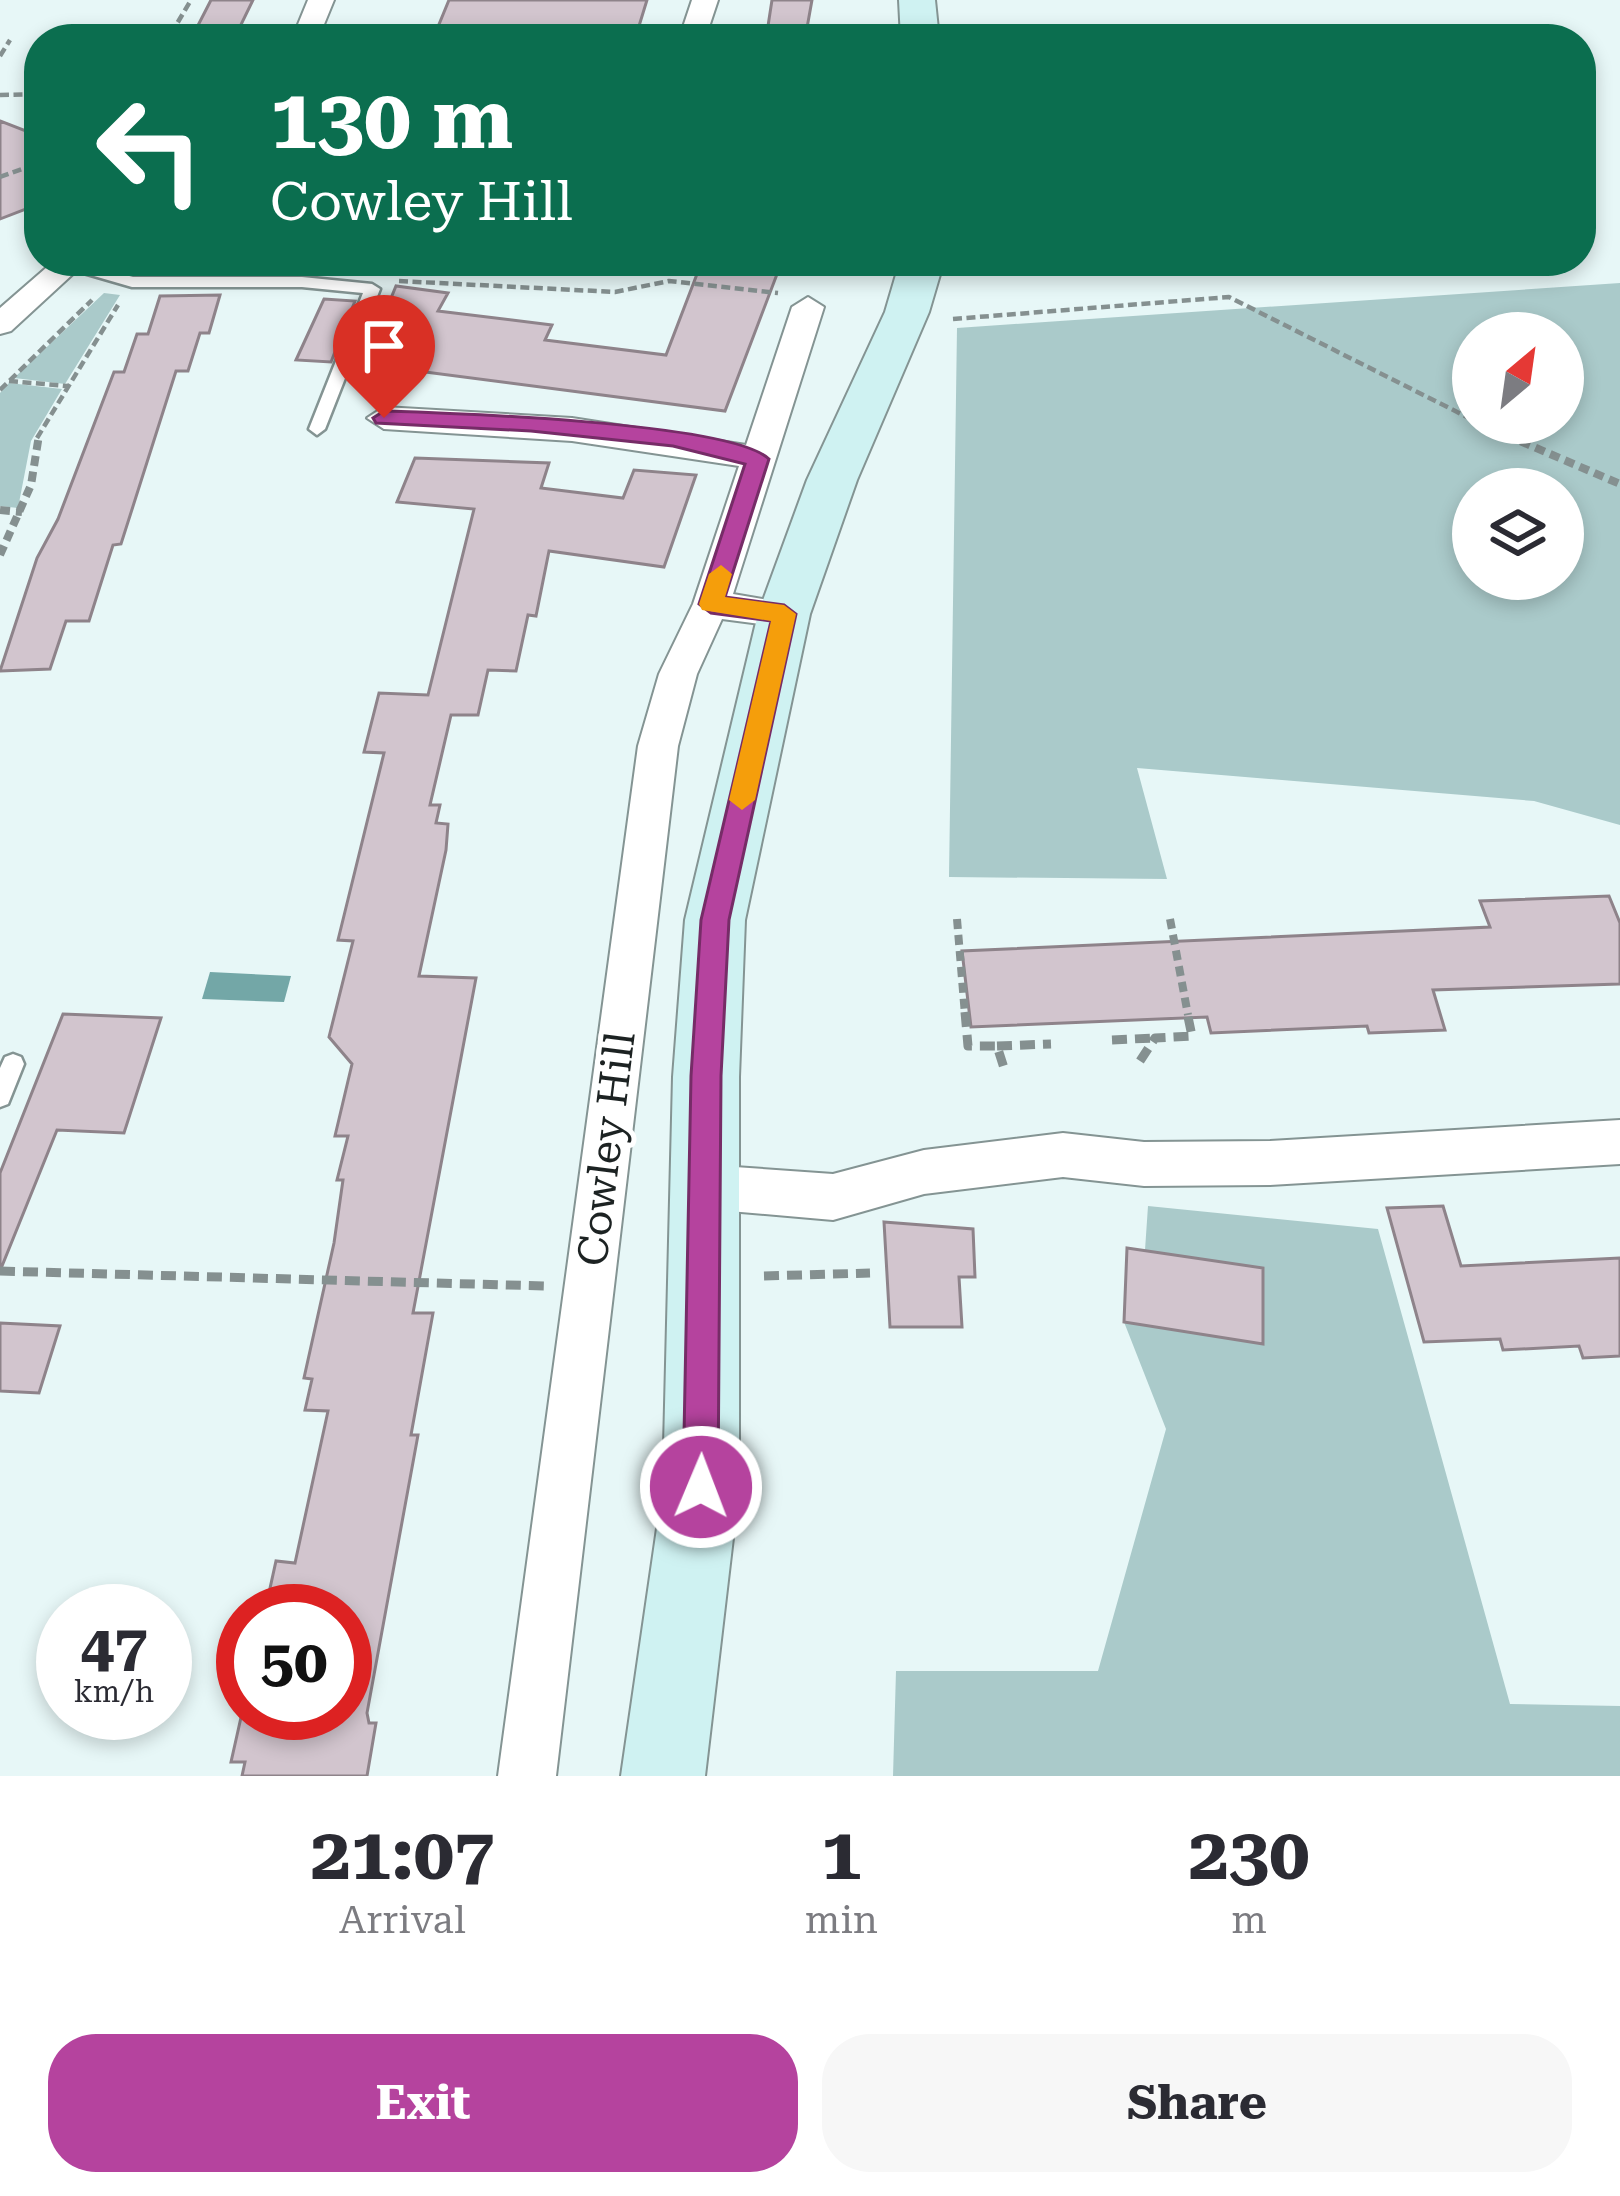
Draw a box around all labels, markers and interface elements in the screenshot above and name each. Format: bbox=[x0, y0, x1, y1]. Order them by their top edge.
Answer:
text: 130 m bbox=[270, 70, 513, 168]
icon: left bbox=[72, 72, 228, 228]
text: Cowley Hill bbox=[270, 170, 573, 233]
pin bbox=[333, 295, 435, 418]
north arrow bbox=[1452, 312, 1584, 444]
map controls bbox=[1452, 312, 1584, 600]
icon: arrive bbox=[351, 313, 417, 379]
button: layers bbox=[1452, 468, 1584, 600]
street label: Cowley Hill bbox=[567, 1029, 645, 1269]
position arrow bbox=[638, 1424, 764, 1550]
speed limit sign: 50 bbox=[216, 1584, 372, 1740]
text: 47 bbox=[80, 1611, 148, 1682]
text: km/h bbox=[74, 1674, 154, 1709]
text: 21:07 bbox=[311, 1812, 494, 1897]
text: 1 bbox=[821, 1812, 862, 1897]
text: 230 bbox=[1189, 1812, 1309, 1897]
text: Arrival bbox=[339, 1897, 466, 1943]
text: min bbox=[805, 1897, 878, 1943]
text: m bbox=[1231, 1897, 1267, 1943]
button: Exit bbox=[48, 2034, 798, 2172]
button: Share bbox=[822, 2034, 1572, 2172]

